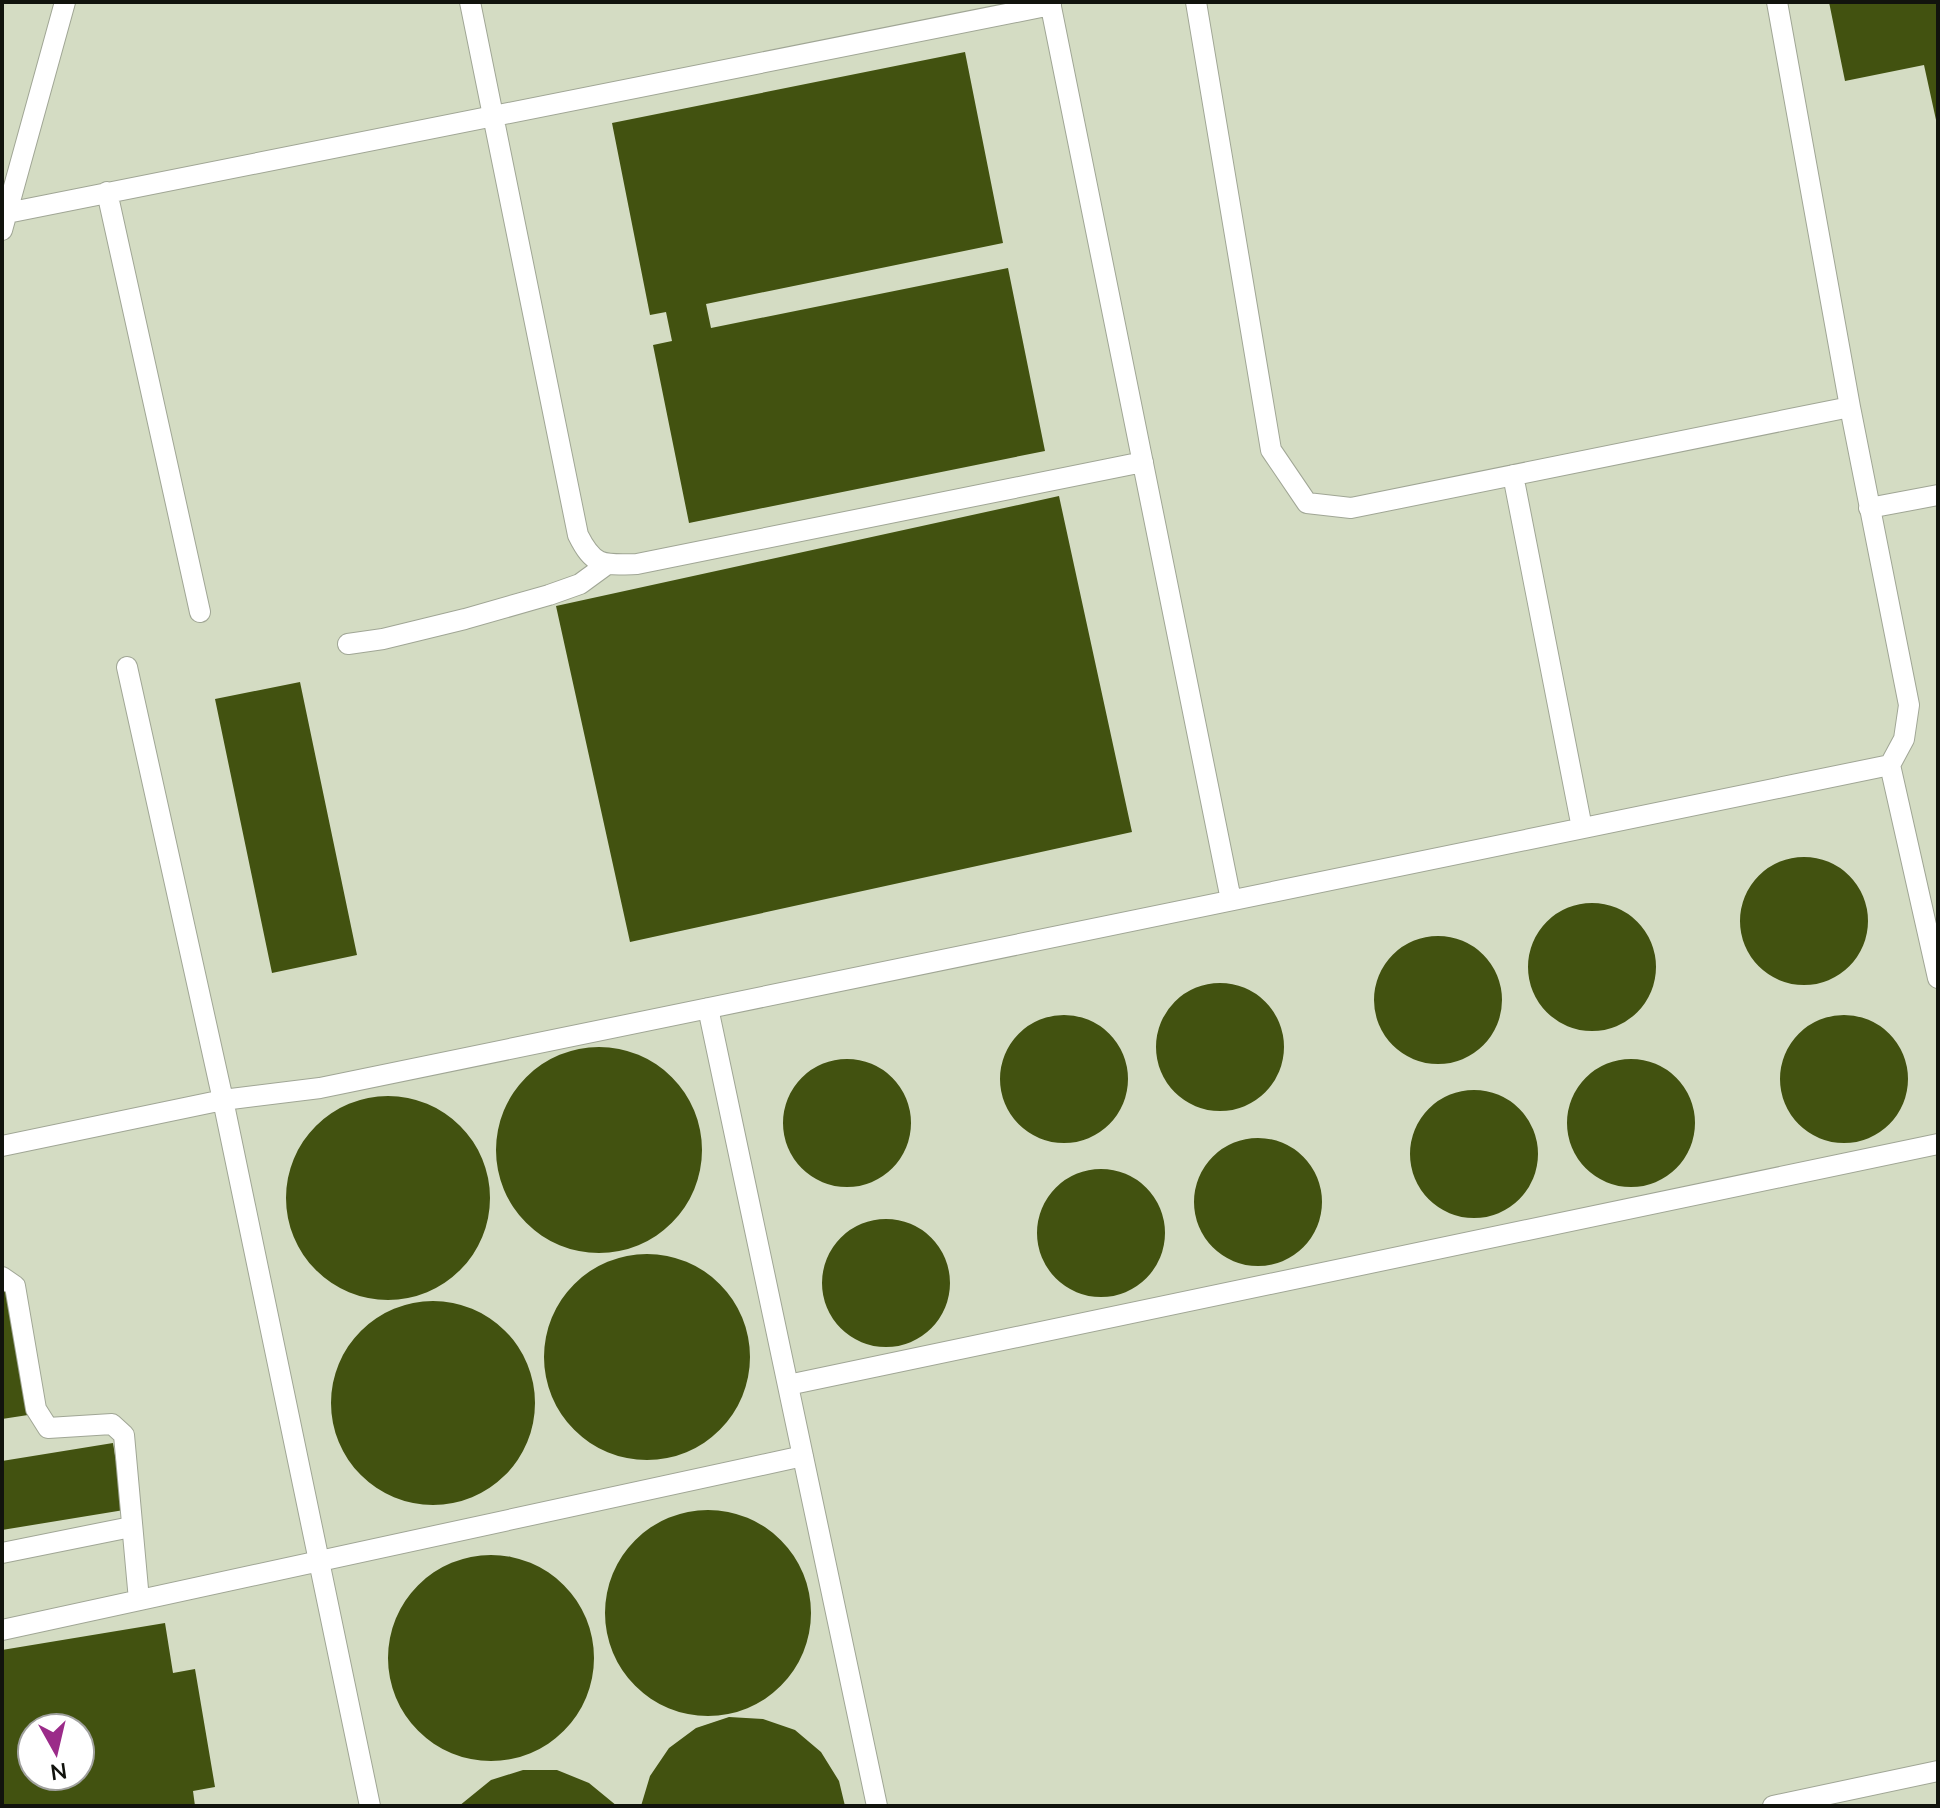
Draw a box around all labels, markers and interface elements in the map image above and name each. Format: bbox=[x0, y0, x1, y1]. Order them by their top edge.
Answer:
north arrow bbox=[16, 1712, 96, 1792]
text: N bbox=[48, 1755, 69, 1787]

